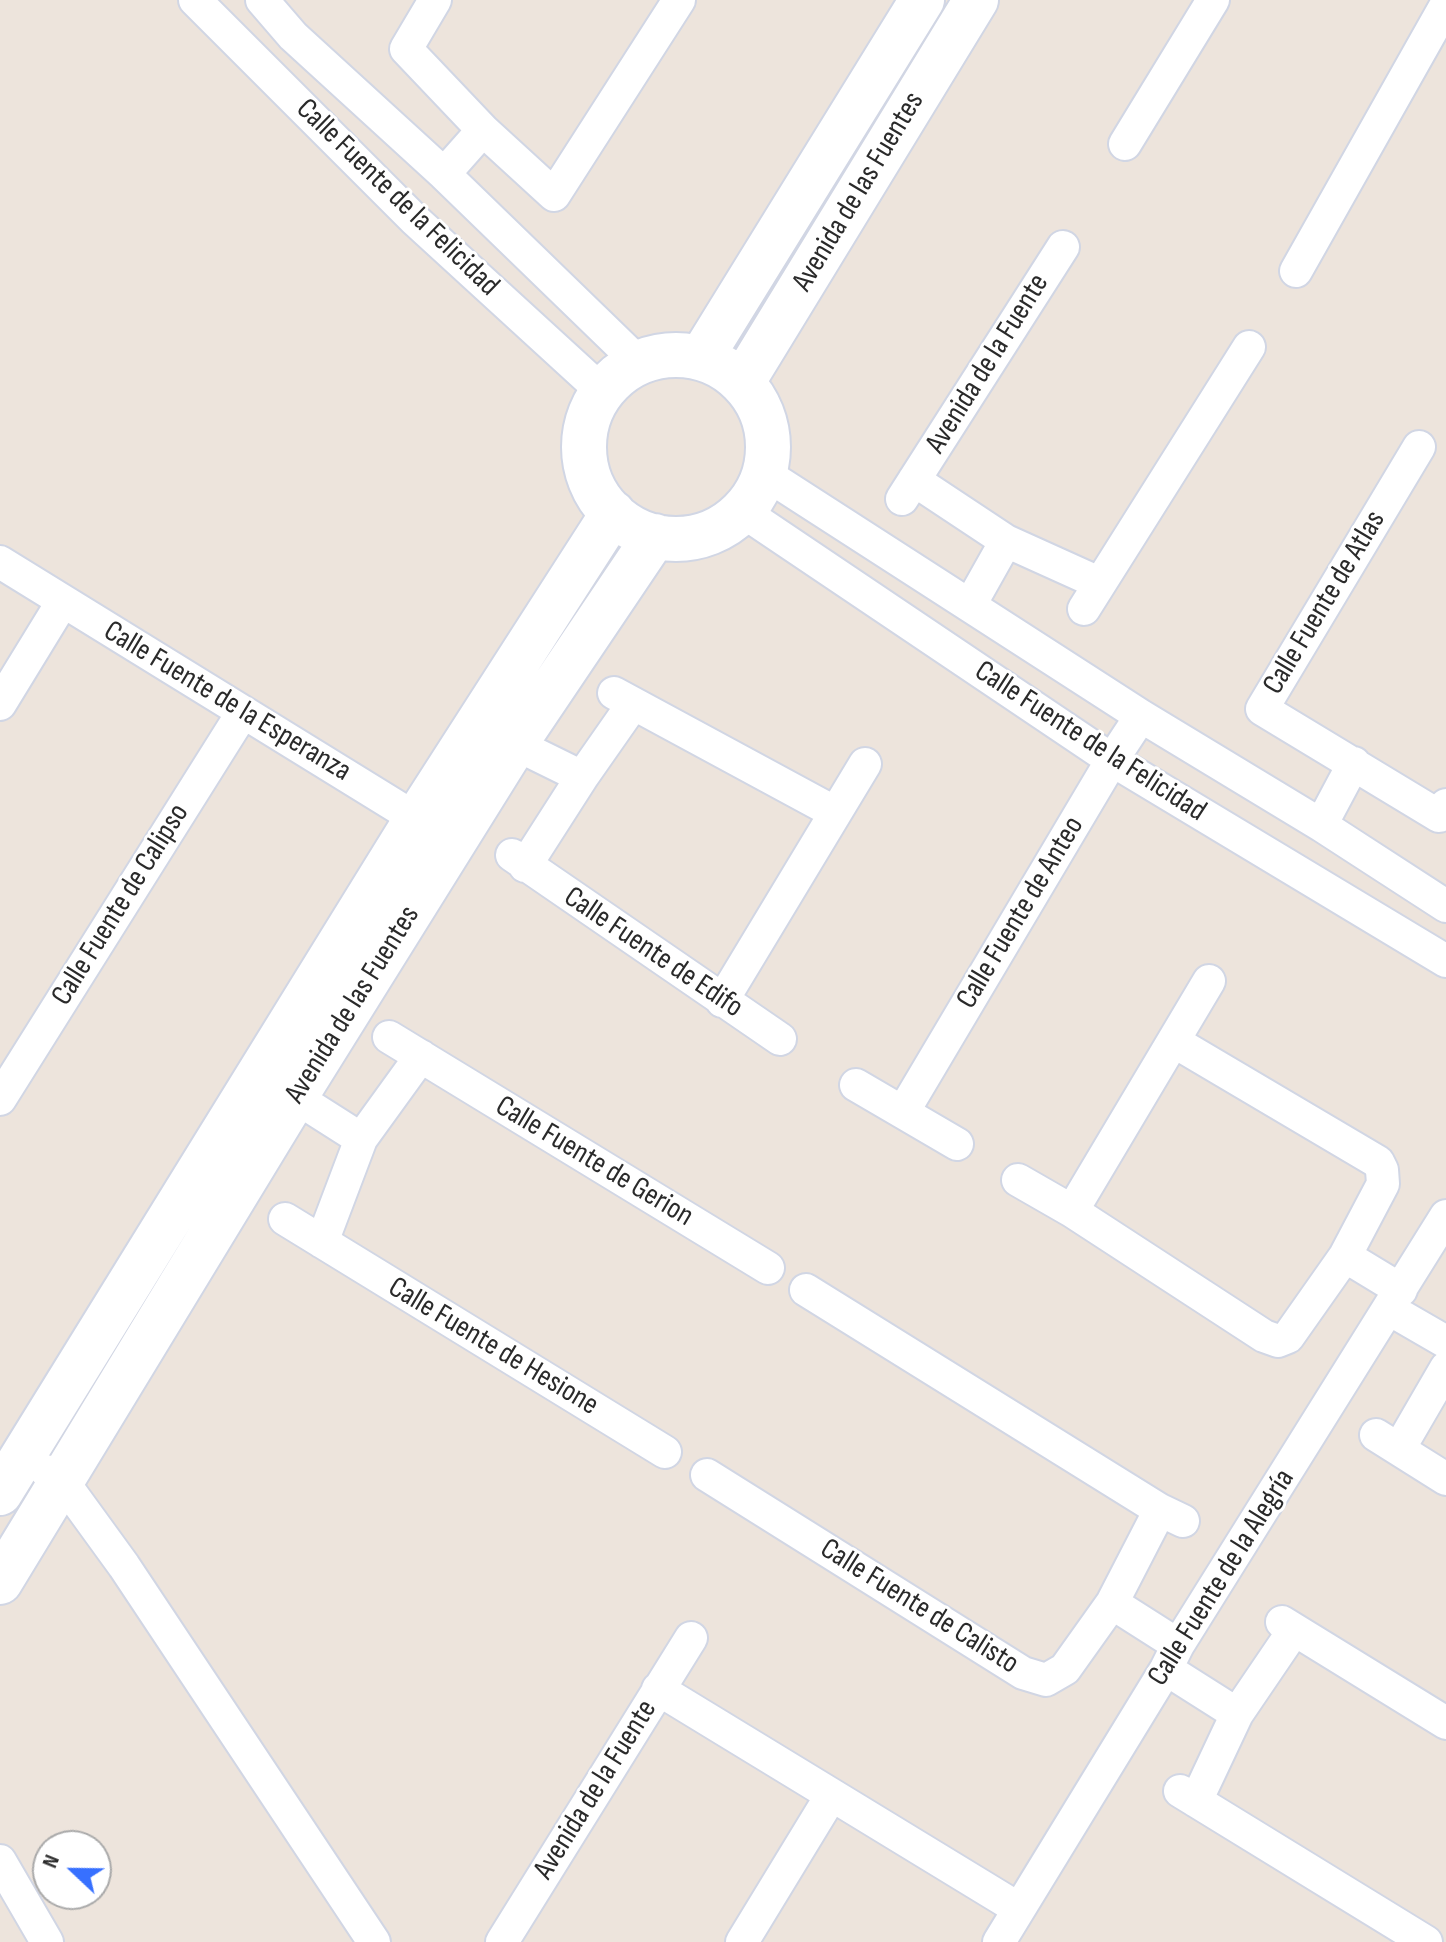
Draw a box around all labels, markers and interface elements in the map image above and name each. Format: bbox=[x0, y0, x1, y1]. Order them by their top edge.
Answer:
street label: Avenida de las Fuentes bbox=[785, 86, 933, 298]
street label: Calle Fuente de la Felicidad bbox=[288, 92, 506, 304]
street label: Avenida de la Fuente bbox=[919, 268, 1057, 460]
street label: Calle Fuente de Atlas bbox=[1256, 505, 1394, 701]
street label: Calle Fuente de la Esperanza bbox=[97, 614, 357, 790]
street label: Calle Fuente de la Felicidad bbox=[968, 654, 1212, 830]
street label: Calle Fuente de Calipso bbox=[45, 798, 197, 1012]
street label: Calle Fuente de Anteo bbox=[950, 810, 1092, 1016]
street label: Calle Fuente de Edifo bbox=[557, 880, 749, 1026]
street label: Avenida de las Fuentes bbox=[278, 900, 428, 1110]
street label: Calle Fuente de Gerion bbox=[489, 1089, 699, 1235]
street label: Calle Fuente de Hesione bbox=[381, 1270, 605, 1424]
street label: Calle Fuente de la Alegría bbox=[1141, 1463, 1303, 1693]
street label: Calle Fuente de Calisto bbox=[813, 1532, 1025, 1682]
street label: Avenida de la Fuente bbox=[527, 1694, 665, 1886]
north arrow bbox=[32, 1830, 112, 1910]
text: N bbox=[36, 1851, 66, 1872]

